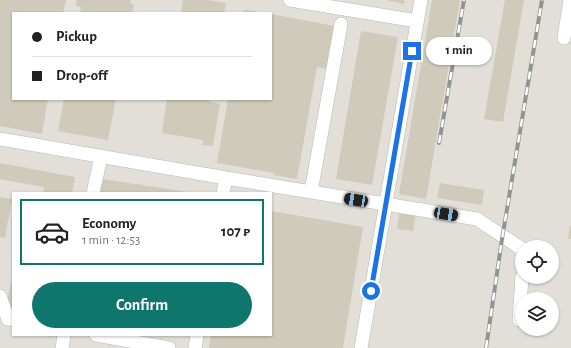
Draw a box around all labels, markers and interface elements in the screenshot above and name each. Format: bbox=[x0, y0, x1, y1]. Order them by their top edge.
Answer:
text: Pickup bbox=[56, 29, 97, 44]
callout: 1 min bbox=[426, 37, 492, 65]
route end bbox=[403, 42, 421, 60]
text: 1 min bbox=[445, 44, 473, 57]
text: Drop-off bbox=[56, 68, 108, 83]
car bbox=[343, 192, 369, 208]
car bbox=[433, 206, 459, 222]
icon: car bbox=[34, 214, 70, 250]
text: Economy bbox=[82, 216, 136, 231]
text: 107 ₽ bbox=[221, 224, 250, 239]
text: 1 min · 12:53 bbox=[82, 234, 140, 247]
map controls bbox=[515, 240, 559, 336]
button: locate bbox=[515, 240, 559, 284]
button: Confirm bbox=[32, 282, 252, 328]
route start bbox=[362, 282, 380, 300]
button: layers bbox=[515, 292, 559, 336]

